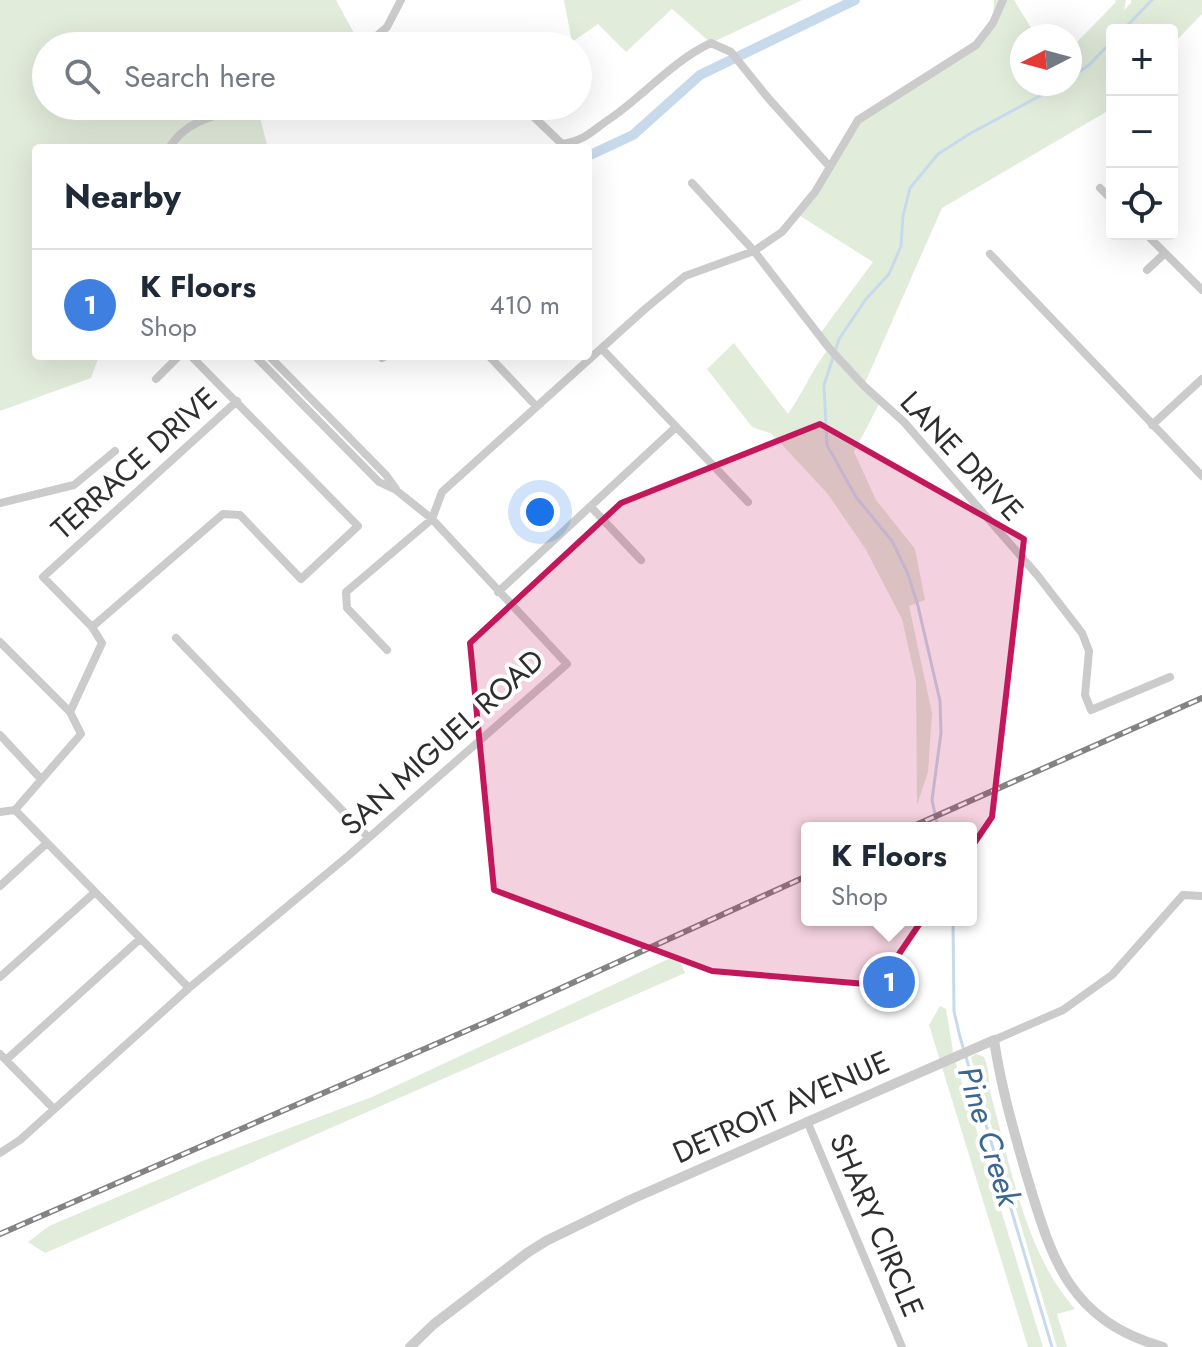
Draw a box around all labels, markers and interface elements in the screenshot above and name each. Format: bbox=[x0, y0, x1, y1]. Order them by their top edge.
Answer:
north arrow bbox=[1010, 24, 1082, 96]
map controls bbox=[1106, 24, 1178, 240]
button: + bbox=[1106, 24, 1178, 96]
search box bbox=[32, 32, 592, 120]
icon: search bbox=[60, 54, 104, 98]
text: Search here bbox=[124, 55, 276, 98]
button: − bbox=[1106, 96, 1178, 168]
button: locate bbox=[1106, 168, 1178, 240]
text: Nearby bbox=[64, 172, 181, 221]
text: K Floors bbox=[140, 265, 256, 308]
text: 1 bbox=[83, 286, 97, 324]
text: 410 m bbox=[489, 286, 560, 324]
text: Shop bbox=[140, 308, 197, 346]
street label: TERRACE DRIVE bbox=[42, 377, 226, 549]
street label: LANE DRIVE bbox=[890, 381, 1034, 531]
your location bbox=[520, 492, 560, 532]
street label: SAN MIGUEL ROAD bbox=[331, 639, 553, 845]
popup bbox=[801, 822, 977, 926]
text: K Floors bbox=[831, 834, 947, 877]
text: Shop bbox=[831, 877, 888, 915]
pin: 1 bbox=[863, 952, 915, 1012]
street label: DETROIT AVENUE bbox=[666, 1040, 896, 1174]
water label: Pine Creek bbox=[946, 1060, 1032, 1213]
street label: SHARY CIRCLE bbox=[819, 1127, 935, 1323]

